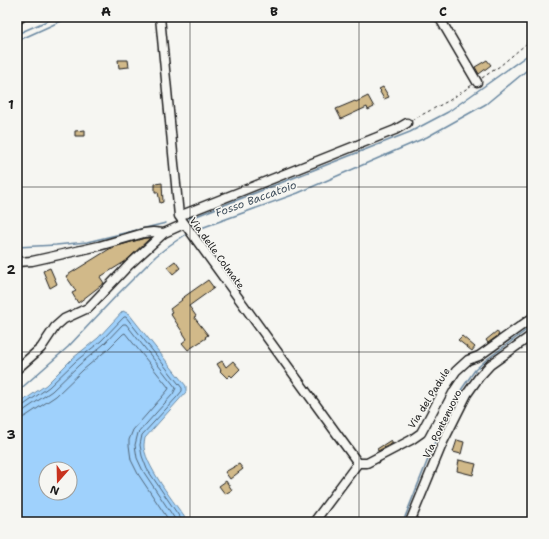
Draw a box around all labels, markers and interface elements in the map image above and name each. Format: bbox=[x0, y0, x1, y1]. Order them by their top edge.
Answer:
text: A bbox=[101, 3, 111, 20]
text: B bbox=[270, 3, 278, 20]
text: C bbox=[439, 3, 447, 20]
text: 1 bbox=[8, 96, 14, 113]
water label: Fosso Baccatoio bbox=[213, 177, 299, 221]
street label: Via delle Colmate bbox=[187, 215, 248, 292]
text: 2 bbox=[6, 261, 16, 278]
street label: Via del Padule bbox=[405, 365, 453, 431]
street label: Via Pontenuovo bbox=[420, 387, 464, 461]
text: 3 bbox=[6, 426, 16, 443]
north arrow bbox=[38, 461, 78, 501]
text: N bbox=[48, 481, 61, 498]

